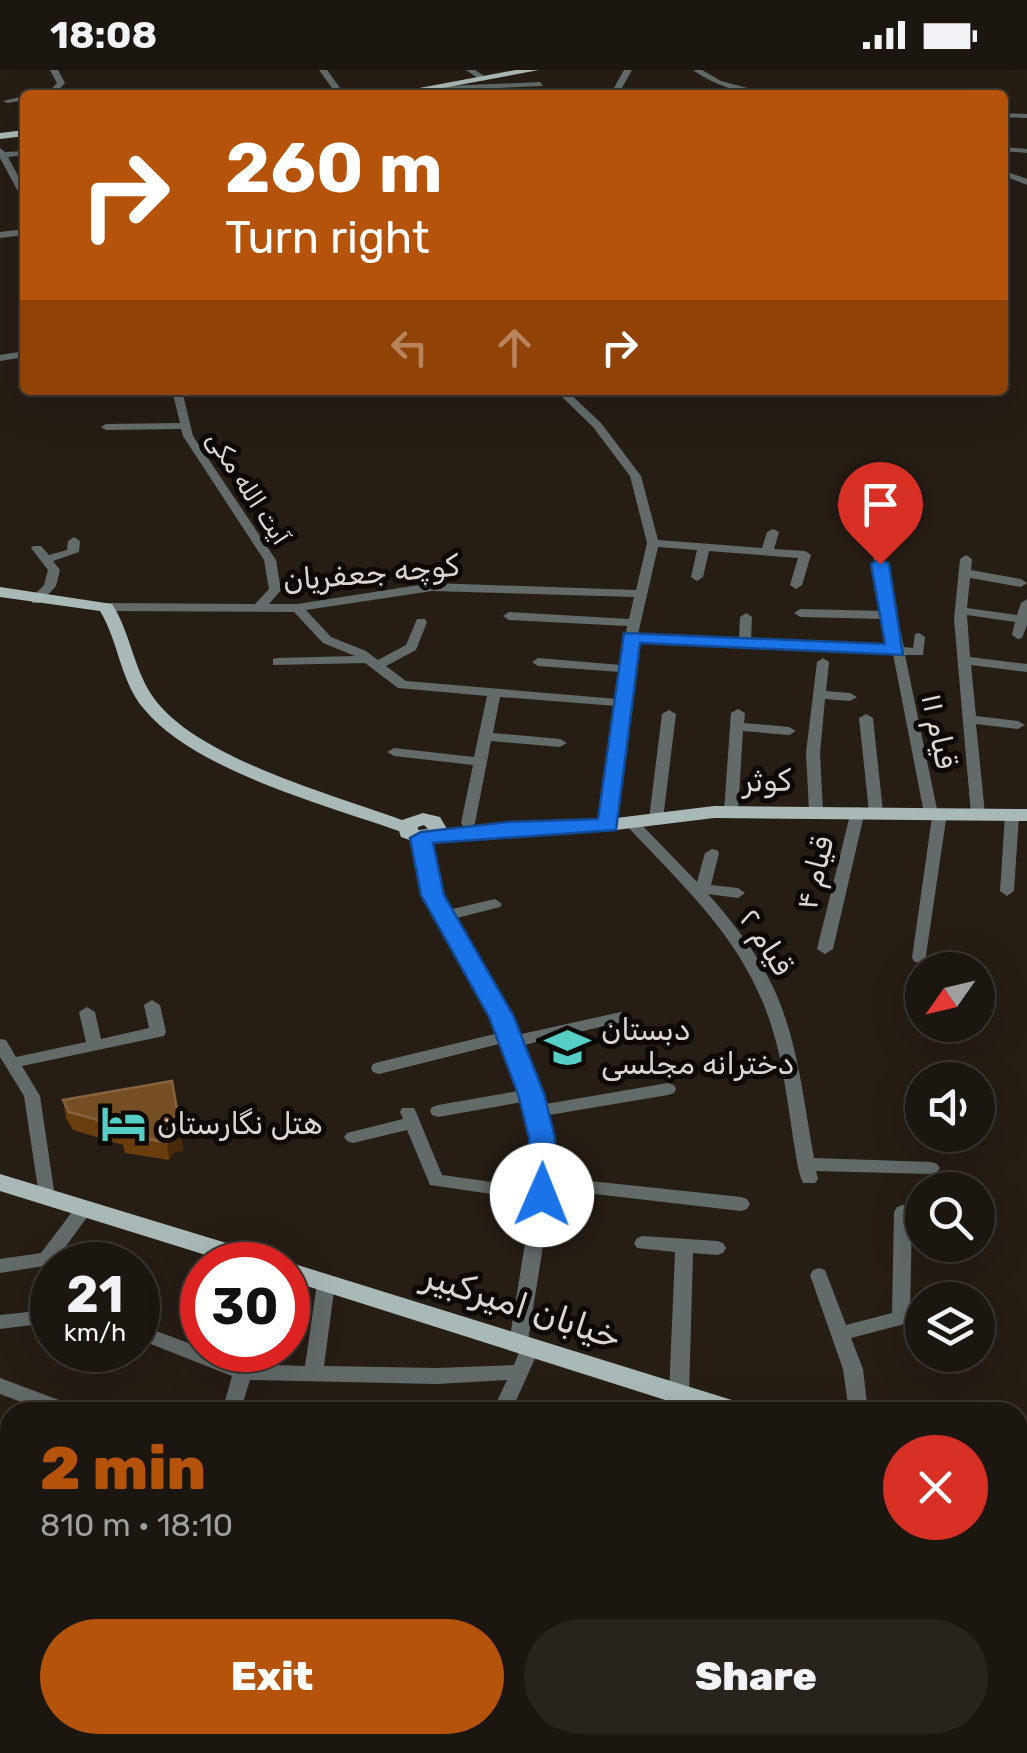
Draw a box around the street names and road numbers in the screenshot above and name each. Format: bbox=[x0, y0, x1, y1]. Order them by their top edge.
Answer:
street label: آیت الله مکی bbox=[201, 426, 296, 551]
street label: کوچه جعفریان bbox=[281, 547, 461, 599]
street label: قیام ۱۱ bbox=[913, 690, 965, 772]
street label: کوثر bbox=[740, 763, 792, 799]
street label: قیام ۴ bbox=[789, 833, 842, 914]
street label: قیام ۲ bbox=[730, 902, 801, 983]
street label: خیابان امیرکبیر bbox=[416, 1254, 626, 1358]

